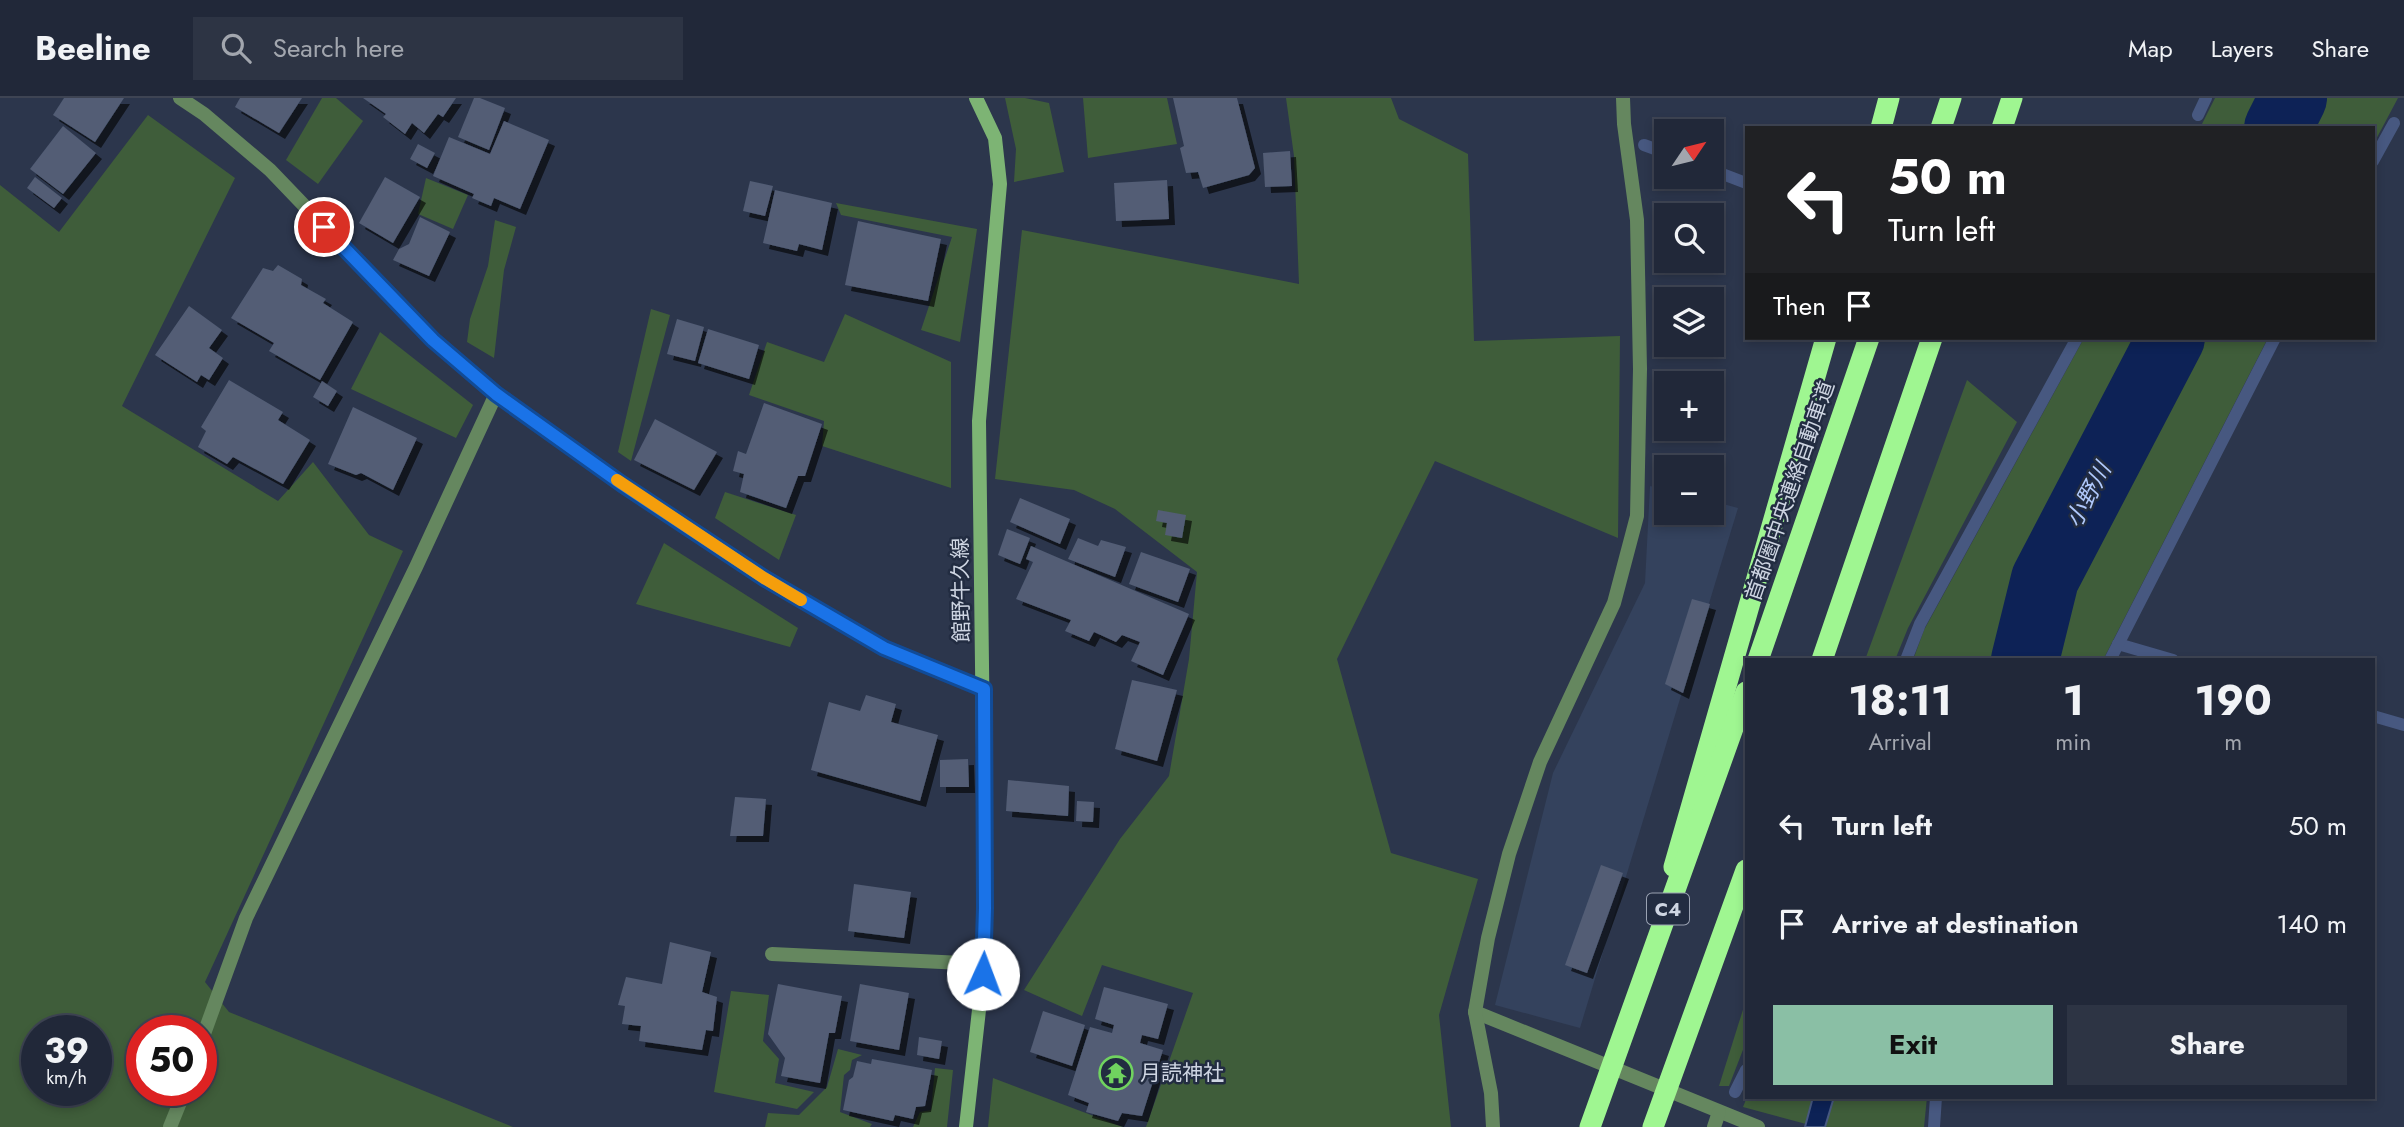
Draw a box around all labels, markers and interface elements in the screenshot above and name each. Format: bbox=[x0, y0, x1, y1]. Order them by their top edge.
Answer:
search box bbox=[193, 17, 683, 80]
text: Beeline bbox=[35, 25, 151, 72]
icon: search bbox=[217, 29, 255, 67]
text: Search here bbox=[273, 29, 404, 67]
text: Map bbox=[2128, 31, 2173, 66]
text: Layers bbox=[2211, 31, 2273, 66]
text: Share bbox=[2311, 31, 2369, 66]
north arrow bbox=[1654, 119, 1724, 189]
map controls bbox=[1654, 119, 1724, 525]
text: 50 m bbox=[1888, 142, 2007, 212]
icon: left bbox=[1773, 154, 1864, 245]
pin bbox=[294, 197, 354, 257]
button: search bbox=[1654, 203, 1724, 273]
text: Turn left bbox=[1888, 207, 1995, 253]
icon: arrive bbox=[305, 208, 343, 246]
button: layers bbox=[1654, 287, 1724, 357]
text: Then bbox=[1773, 287, 1826, 325]
icon: arrive bbox=[1840, 287, 1878, 325]
button: + bbox=[1654, 371, 1724, 441]
street label: 首都圏中央連絡自動車道 bbox=[1738, 377, 1842, 605]
water label: 小野川 bbox=[2057, 454, 2121, 533]
button: − bbox=[1654, 455, 1724, 525]
street label: 館野牛久線 bbox=[945, 537, 977, 643]
text: 18:11 bbox=[1848, 670, 1952, 731]
text: 1 bbox=[2063, 670, 2084, 731]
text: 190 bbox=[2195, 670, 2272, 731]
text: Arrival bbox=[1868, 725, 1932, 759]
text: min bbox=[2055, 725, 2091, 759]
text: m bbox=[2224, 725, 2242, 759]
icon: left bbox=[1773, 807, 1811, 845]
text: Turn left bbox=[1832, 807, 1932, 845]
text: 50 m bbox=[2289, 807, 2347, 845]
road number: C4 bbox=[1647, 894, 1689, 924]
icon: arrive bbox=[1773, 905, 1811, 943]
text: Arrive at destination bbox=[1832, 905, 2079, 943]
text: 140 m bbox=[2276, 905, 2347, 943]
position arrow bbox=[946, 937, 1020, 1011]
button: Exit bbox=[1773, 1005, 2053, 1085]
button: Share bbox=[2067, 1005, 2347, 1085]
speed limit sign: 50 bbox=[126, 1015, 217, 1106]
text: 39 bbox=[44, 1026, 89, 1076]
temple icon: 月読神社 bbox=[1097, 1054, 1135, 1092]
place label: 月読神社 bbox=[1140, 1058, 1224, 1088]
text: km/h bbox=[46, 1065, 87, 1091]

